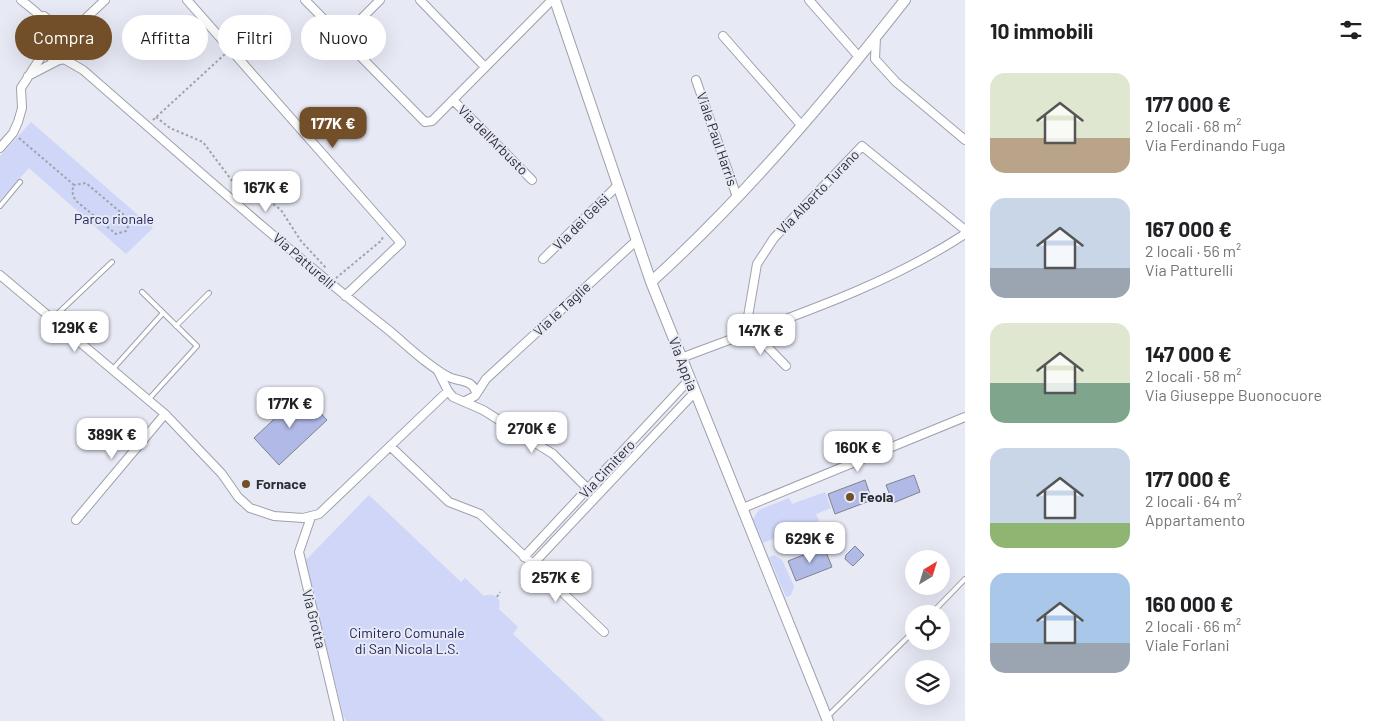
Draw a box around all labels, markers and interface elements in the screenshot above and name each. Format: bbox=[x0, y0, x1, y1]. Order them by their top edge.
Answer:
chip: Compra bbox=[15, 15, 112, 60]
chip: Affitta bbox=[122, 15, 208, 60]
chip: Filtri bbox=[218, 15, 291, 60]
chip: Nuovo bbox=[301, 15, 386, 60]
icon: filters bbox=[1337, 16, 1365, 44]
text: 10 immobili bbox=[990, 18, 1093, 43]
street label: Viale Paul Harris bbox=[693, 90, 742, 188]
text: 177 000 € bbox=[1145, 91, 1231, 116]
icon: home bbox=[1030, 93, 1090, 153]
street label: Via dell'Arbusto bbox=[455, 101, 532, 178]
pin: 177K € bbox=[292, 106, 374, 149]
text: 177K € bbox=[311, 113, 355, 132]
text: 2 locali · 68 m² bbox=[1145, 116, 1241, 135]
text: Via Ferdinando Fuga bbox=[1145, 135, 1286, 154]
street label: Via Alberto Turano bbox=[773, 146, 862, 238]
pin: 167K € bbox=[225, 170, 307, 213]
text: 167K € bbox=[243, 177, 289, 196]
street label: Via dei Gelsi bbox=[549, 190, 612, 253]
park label: Parco rionale bbox=[74, 210, 154, 227]
text: 167 000 € bbox=[1145, 216, 1232, 241]
icon: home bbox=[1030, 218, 1090, 278]
street label: Via Patturelli bbox=[270, 229, 339, 292]
text: 2 locali · 56 m² bbox=[1145, 241, 1241, 260]
text: Via Patturelli bbox=[1145, 260, 1233, 279]
street label: Via le Taglie bbox=[530, 278, 594, 339]
pin: 129K € bbox=[34, 310, 116, 353]
pin: 147K € bbox=[720, 314, 802, 356]
text: 129K € bbox=[52, 317, 98, 336]
text: 147K € bbox=[738, 320, 784, 339]
street label: Via Appia bbox=[665, 334, 702, 393]
text: 147 000 € bbox=[1145, 341, 1232, 366]
icon: home bbox=[1030, 343, 1090, 403]
text: 2 locali · 58 m² bbox=[1145, 366, 1241, 385]
text: Via Giuseppe Buonocuore bbox=[1145, 385, 1322, 404]
pin: 177K € bbox=[249, 386, 331, 429]
text: 177K € bbox=[268, 393, 312, 412]
pin: 270K € bbox=[491, 412, 573, 454]
pin: 389K € bbox=[71, 418, 153, 460]
text: 270K € bbox=[507, 418, 557, 437]
text: 389K € bbox=[87, 424, 137, 443]
pin: 160K € bbox=[817, 430, 899, 473]
street label: Via Cimitero bbox=[575, 436, 638, 502]
text: 160K € bbox=[835, 437, 881, 456]
text: 177 000 € bbox=[1145, 466, 1231, 491]
icon: home bbox=[1030, 468, 1090, 528]
place label: Fornace bbox=[256, 475, 307, 492]
marker: Fornace bbox=[240, 478, 252, 490]
place label: Feola bbox=[860, 488, 893, 505]
marker: Feola bbox=[844, 491, 856, 503]
text: 2 locali · 64 m² bbox=[1145, 491, 1242, 510]
text: Appartamento bbox=[1145, 510, 1245, 529]
pin: 629K € bbox=[769, 522, 851, 564]
text: 629K € bbox=[785, 528, 835, 547]
north arrow bbox=[905, 550, 950, 595]
map controls bbox=[905, 550, 950, 705]
pin: 257K € bbox=[515, 560, 597, 603]
text: 257K € bbox=[532, 567, 580, 586]
street label: Via Grotta bbox=[299, 588, 330, 650]
text: 160 000 € bbox=[1145, 591, 1233, 616]
icon: home bbox=[1030, 593, 1090, 653]
button: locate bbox=[905, 605, 950, 650]
text: 2 locali · 66 m² bbox=[1145, 616, 1241, 635]
park label: Cimitero Comunale di San Nicola L.S. bbox=[349, 624, 465, 657]
text: Viale Forlani bbox=[1145, 635, 1230, 654]
button: layers bbox=[905, 660, 950, 705]

